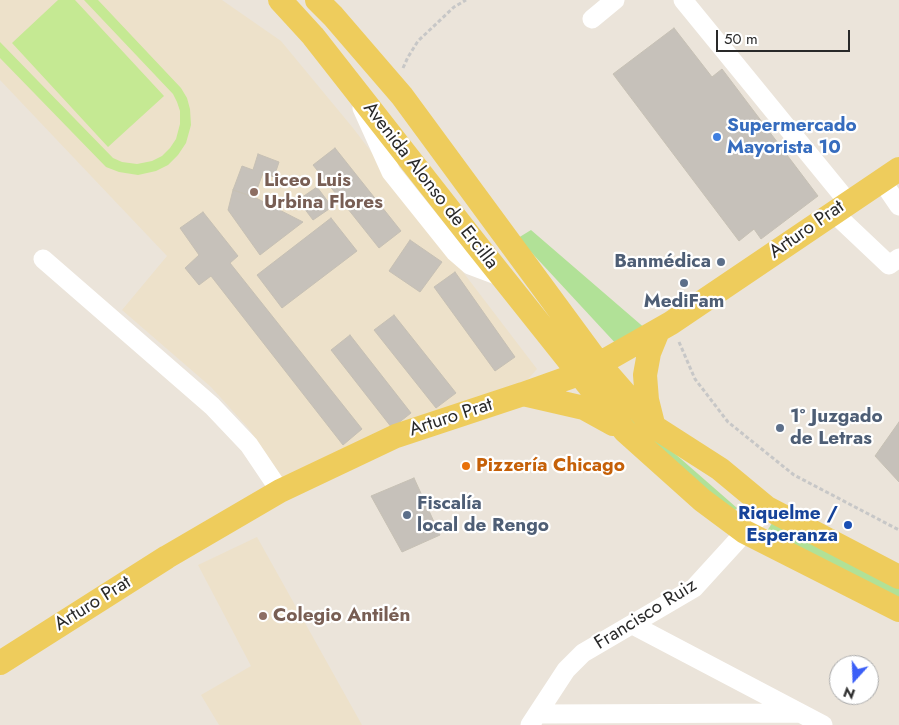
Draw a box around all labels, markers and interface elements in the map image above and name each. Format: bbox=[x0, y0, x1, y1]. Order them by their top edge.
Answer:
scale bar bbox=[719, 20, 853, 52]
text: 50 m bbox=[724, 28, 758, 50]
street label: Avenida Alonso de Ercilla bbox=[358, 98, 502, 274]
place label: Supermercado Mayorista 10 bbox=[727, 115, 857, 159]
marker: Supermercado Mayorista 10 bbox=[711, 131, 723, 143]
place label: Liceo Luis Urbina Flores bbox=[264, 170, 383, 214]
marker: Liceo Luis Urbina Flores bbox=[248, 186, 260, 198]
street label: Arturo Prat bbox=[765, 196, 849, 264]
place label: Banmédica bbox=[614, 251, 711, 273]
marker: Banmédica bbox=[715, 256, 727, 268]
marker: MediFam bbox=[678, 277, 690, 289]
place label: MediFam bbox=[644, 291, 724, 313]
street label: Arturo Prat bbox=[407, 394, 495, 442]
place label: 1° Juzgado de Letras bbox=[790, 406, 883, 450]
marker: 1° Juzgado de Letras bbox=[774, 422, 786, 434]
place label: Pizzería Chicago bbox=[476, 455, 625, 477]
marker: Pizzería Chicago bbox=[460, 460, 472, 472]
place label: Fiscalía local de Rengo bbox=[417, 493, 549, 537]
place label: Riquelme / Esperanza bbox=[738, 503, 838, 547]
marker: Fiscalía local de Rengo bbox=[401, 509, 413, 521]
marker: Riquelme / Esperanza bbox=[842, 519, 854, 531]
street label: Arturo Prat bbox=[50, 572, 136, 636]
street label: Francisco Ruiz bbox=[591, 575, 701, 655]
place label: Colegio Antilén bbox=[273, 605, 410, 627]
marker: Colegio Antilén bbox=[257, 610, 269, 622]
north arrow bbox=[829, 655, 879, 705]
text: N bbox=[841, 682, 858, 704]

